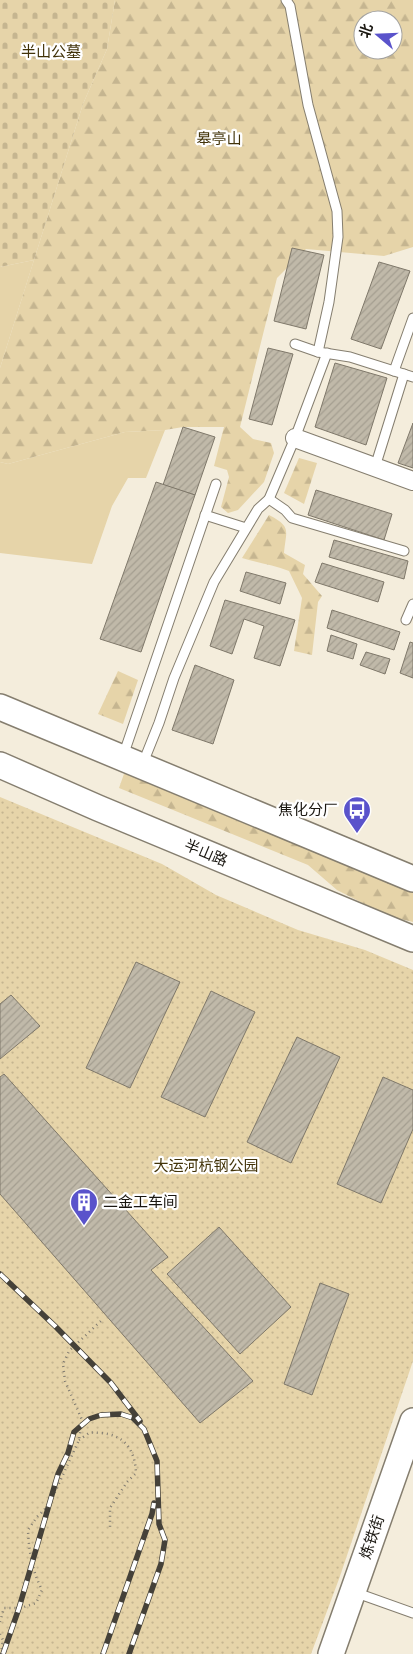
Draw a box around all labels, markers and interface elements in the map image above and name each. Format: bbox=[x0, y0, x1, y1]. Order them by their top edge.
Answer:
north arrow bbox=[353, 10, 403, 60]
text: 北 bbox=[355, 21, 376, 40]
park label: 半山公墓 bbox=[21, 42, 81, 61]
park label: 皋亭山 bbox=[196, 129, 242, 148]
bus stop icon: 焦化分厂 bbox=[342, 795, 372, 834]
place label: 焦化分厂 bbox=[278, 800, 338, 819]
street label: 半山路 bbox=[182, 835, 231, 870]
park label: 大运河杭钢公园 bbox=[153, 1156, 259, 1175]
building icon: 二金工车间 bbox=[69, 1187, 99, 1226]
place label: 二金工车间 bbox=[103, 1192, 178, 1211]
street label: 炼铁街 bbox=[355, 1512, 388, 1561]

